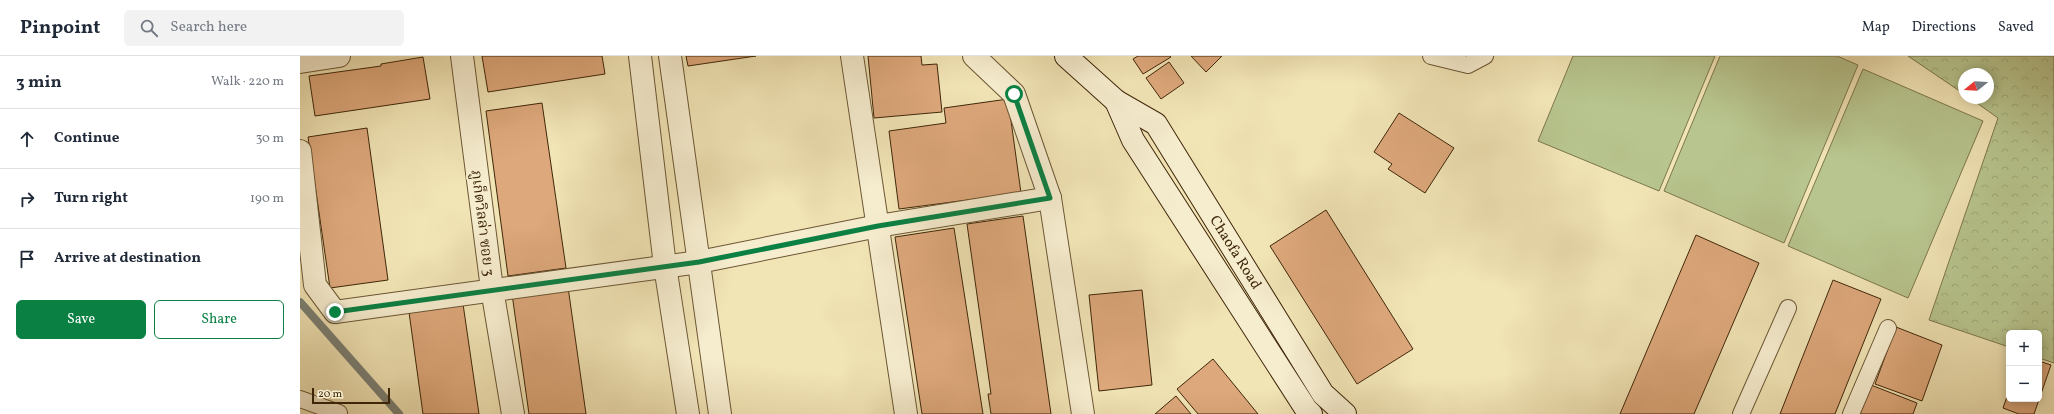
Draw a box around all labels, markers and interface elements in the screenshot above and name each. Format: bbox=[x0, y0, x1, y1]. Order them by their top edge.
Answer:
search box bbox=[124, 10, 404, 46]
text: Pinpoint bbox=[20, 15, 100, 41]
icon: search bbox=[138, 17, 160, 39]
text: Search here bbox=[170, 17, 247, 38]
text: Map bbox=[1862, 18, 1890, 37]
text: Directions bbox=[1912, 18, 1976, 37]
text: Saved bbox=[1998, 18, 2034, 37]
north arrow bbox=[1958, 68, 1994, 104]
text: 3 min bbox=[16, 71, 62, 94]
text: Walk · 220 m bbox=[211, 73, 284, 91]
route start bbox=[1005, 85, 1023, 103]
icon: ahead bbox=[16, 128, 38, 150]
text: Continue bbox=[54, 128, 119, 149]
text: 30 m bbox=[256, 130, 284, 148]
street label: ภูเก็ตวิลล่า ซอย 3 bbox=[465, 169, 498, 278]
icon: right bbox=[16, 188, 38, 210]
text: Turn right bbox=[54, 188, 128, 209]
text: 190 m bbox=[250, 190, 284, 208]
street label: Chaofa Road bbox=[1204, 212, 1266, 294]
icon: arrive bbox=[16, 248, 38, 270]
text: Arrive at destination bbox=[54, 248, 201, 269]
button: Save bbox=[16, 300, 146, 339]
button: Share bbox=[154, 300, 284, 339]
route end bbox=[326, 303, 344, 321]
map controls bbox=[2006, 330, 2042, 402]
button: + bbox=[2006, 330, 2042, 366]
button: − bbox=[2006, 366, 2042, 402]
scale bar bbox=[312, 386, 390, 405]
text: 20 m bbox=[318, 387, 342, 402]

